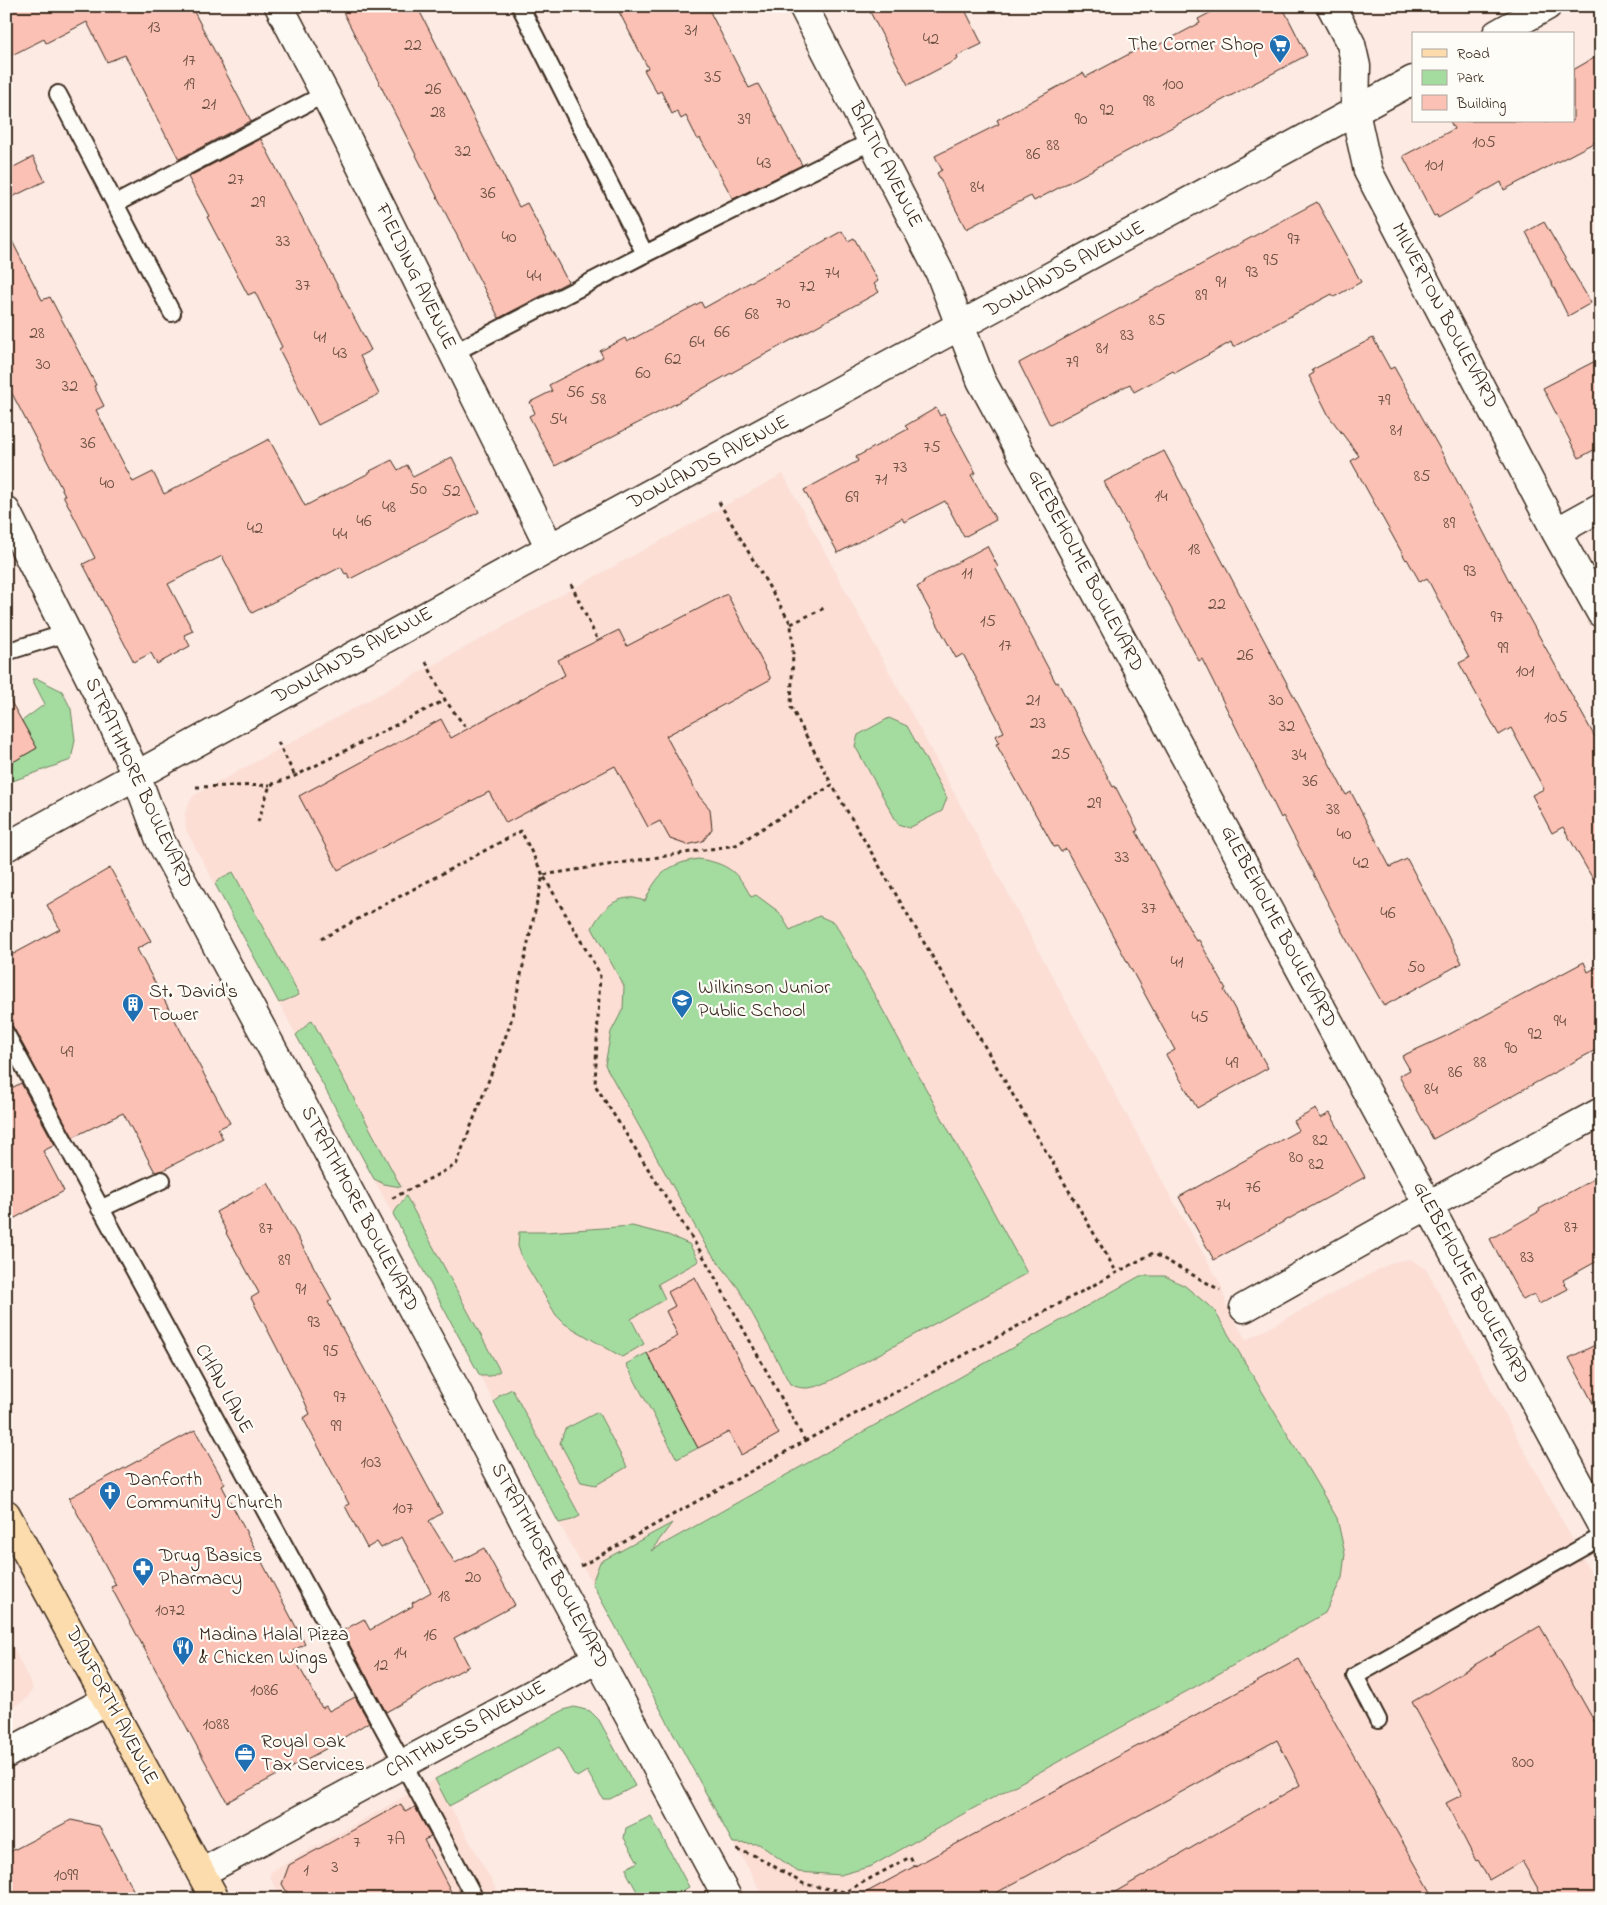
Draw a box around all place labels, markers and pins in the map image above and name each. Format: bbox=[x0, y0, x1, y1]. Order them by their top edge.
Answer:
place label: The Corner Shop bbox=[1128, 31, 1264, 60]
supermarket icon: The Corner Shop bbox=[1268, 33, 1292, 64]
place label: Wilkinson Junior Public School bbox=[698, 974, 831, 1026]
place label: St. David's Tower bbox=[149, 978, 238, 1030]
school or university icon: Wilkinson Junior Public School bbox=[670, 988, 694, 1019]
building icon: St. David's Tower bbox=[121, 992, 145, 1023]
place label: Danforth Community Church bbox=[125, 1466, 283, 1518]
church icon: Danforth Community Church bbox=[98, 1480, 122, 1511]
place label: Drug Basics Pharmacy bbox=[158, 1542, 262, 1594]
pharmacy icon: Drug Basics Pharmacy bbox=[131, 1556, 155, 1587]
place label: Madina Halal Pizza & Chicken Wings bbox=[199, 1621, 349, 1674]
restaurant icon: Madina Halal Pizza & Chicken Wings bbox=[171, 1635, 195, 1666]
place label: Royal Oak Tax Services bbox=[261, 1728, 365, 1780]
office icon: Royal Oak Tax Services bbox=[233, 1742, 257, 1773]

